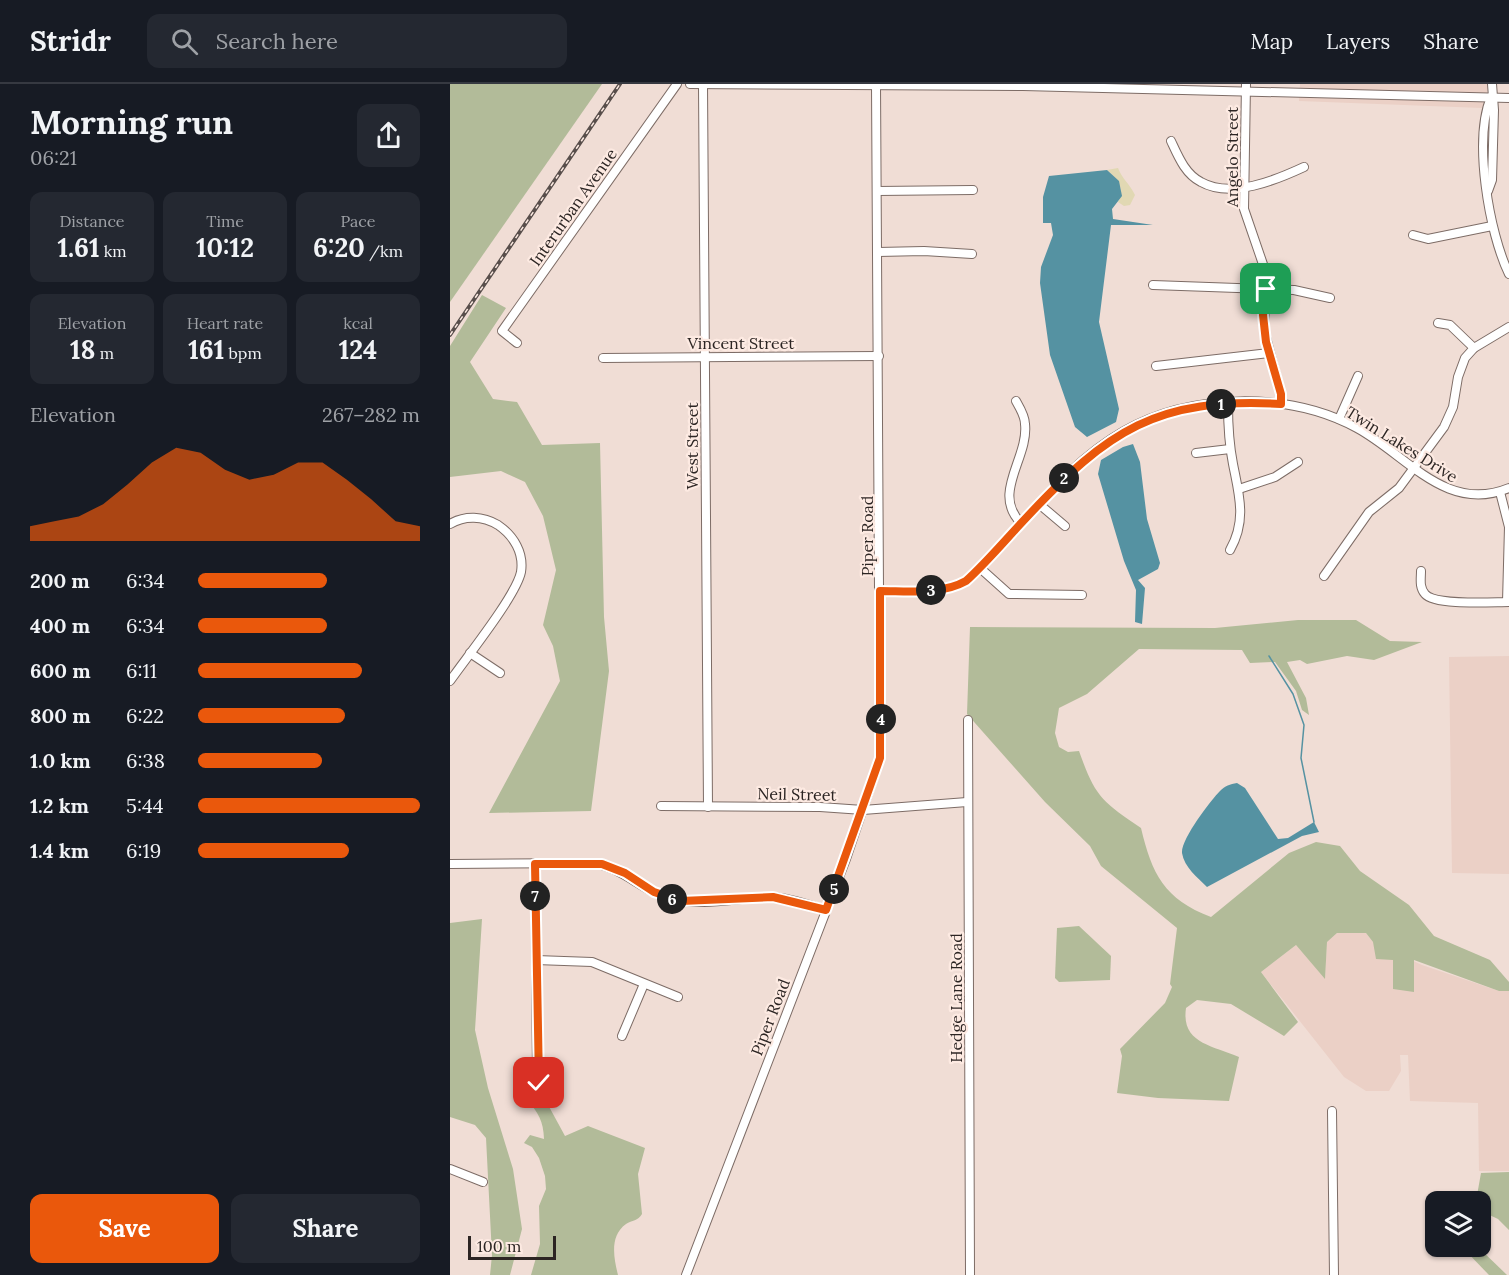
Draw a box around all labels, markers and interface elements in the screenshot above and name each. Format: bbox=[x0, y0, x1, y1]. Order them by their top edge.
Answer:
search box bbox=[147, 14, 567, 68]
text: Stridr bbox=[30, 23, 111, 59]
icon: search bbox=[168, 25, 201, 58]
text: Search here bbox=[216, 27, 338, 55]
text: Map bbox=[1250, 28, 1293, 55]
text: Layers bbox=[1326, 28, 1390, 55]
text: Share bbox=[1423, 28, 1479, 55]
text: Morning run bbox=[30, 101, 233, 143]
button: share bbox=[357, 104, 420, 167]
street label: Angelo Street bbox=[1222, 106, 1242, 208]
street label: Interurban Avenue bbox=[525, 144, 621, 270]
text: 06:21 bbox=[30, 145, 77, 170]
text: Distance bbox=[59, 211, 125, 231]
text: Time bbox=[206, 211, 244, 231]
text: Pace bbox=[341, 211, 375, 231]
text: 1.61 bbox=[57, 231, 100, 264]
text: 10:12 bbox=[196, 231, 254, 264]
text: 6:20 bbox=[313, 231, 365, 264]
text: km bbox=[100, 241, 127, 261]
text: /km bbox=[365, 241, 403, 261]
pin bbox=[1240, 263, 1291, 314]
icon: arrive bbox=[1249, 272, 1282, 305]
text: Elevation bbox=[58, 313, 126, 333]
text: Heart rate bbox=[187, 313, 263, 333]
text: kcal bbox=[343, 313, 373, 333]
text: 18 bbox=[70, 333, 95, 366]
text: 161 bbox=[188, 333, 224, 366]
text: 124 bbox=[339, 333, 377, 366]
street label: Vincent Street bbox=[687, 333, 795, 353]
text: m bbox=[95, 343, 114, 363]
text: bpm bbox=[224, 343, 262, 363]
pin: 1 bbox=[1206, 389, 1236, 419]
text: 1 bbox=[1218, 394, 1224, 414]
text: Elevation bbox=[30, 402, 116, 427]
text: 267–282 m bbox=[322, 402, 420, 427]
street label: West Street bbox=[682, 402, 702, 490]
street label: Twin Lakes Drive bbox=[1342, 402, 1462, 487]
pin: 2 bbox=[1049, 463, 1079, 493]
text: 2 bbox=[1060, 468, 1068, 488]
street label: Piper Road bbox=[857, 495, 877, 576]
text: 200 m bbox=[30, 568, 90, 593]
text: 6:34 bbox=[126, 568, 165, 593]
pin: 3 bbox=[916, 575, 946, 605]
text: 3 bbox=[927, 580, 935, 600]
text: 400 m bbox=[30, 613, 90, 638]
text: 6:34 bbox=[126, 613, 165, 638]
text: 600 m bbox=[30, 658, 91, 683]
text: 6:11 bbox=[126, 658, 157, 683]
text: 800 m bbox=[30, 703, 91, 728]
text: 6:22 bbox=[126, 703, 164, 728]
pin: 4 bbox=[866, 704, 896, 734]
text: 4 bbox=[877, 709, 885, 729]
text: 1.0 km bbox=[30, 748, 91, 773]
text: 6:38 bbox=[126, 748, 165, 773]
street label: Neil Street bbox=[757, 783, 838, 805]
text: 1.2 km bbox=[30, 793, 89, 818]
text: 5:44 bbox=[126, 793, 164, 818]
text: 1.4 km bbox=[30, 838, 89, 863]
text: 6:19 bbox=[126, 838, 161, 863]
pin: 5 bbox=[819, 874, 849, 904]
text: 5 bbox=[830, 879, 838, 899]
pin: 7 bbox=[520, 881, 550, 911]
pin: 6 bbox=[657, 884, 687, 914]
text: 7 bbox=[531, 886, 539, 906]
text: 6 bbox=[667, 889, 677, 909]
street label: Hedge Lane Road bbox=[946, 933, 966, 1063]
street label: Piper Road bbox=[746, 975, 794, 1058]
pin bbox=[513, 1057, 564, 1108]
icon: check bbox=[522, 1066, 555, 1099]
map controls bbox=[1425, 1191, 1491, 1257]
button: layers bbox=[1425, 1191, 1491, 1257]
button: Save bbox=[30, 1194, 219, 1263]
button: Share bbox=[231, 1194, 420, 1263]
scale bar bbox=[468, 1233, 556, 1260]
text: 100 m bbox=[477, 1236, 521, 1256]

